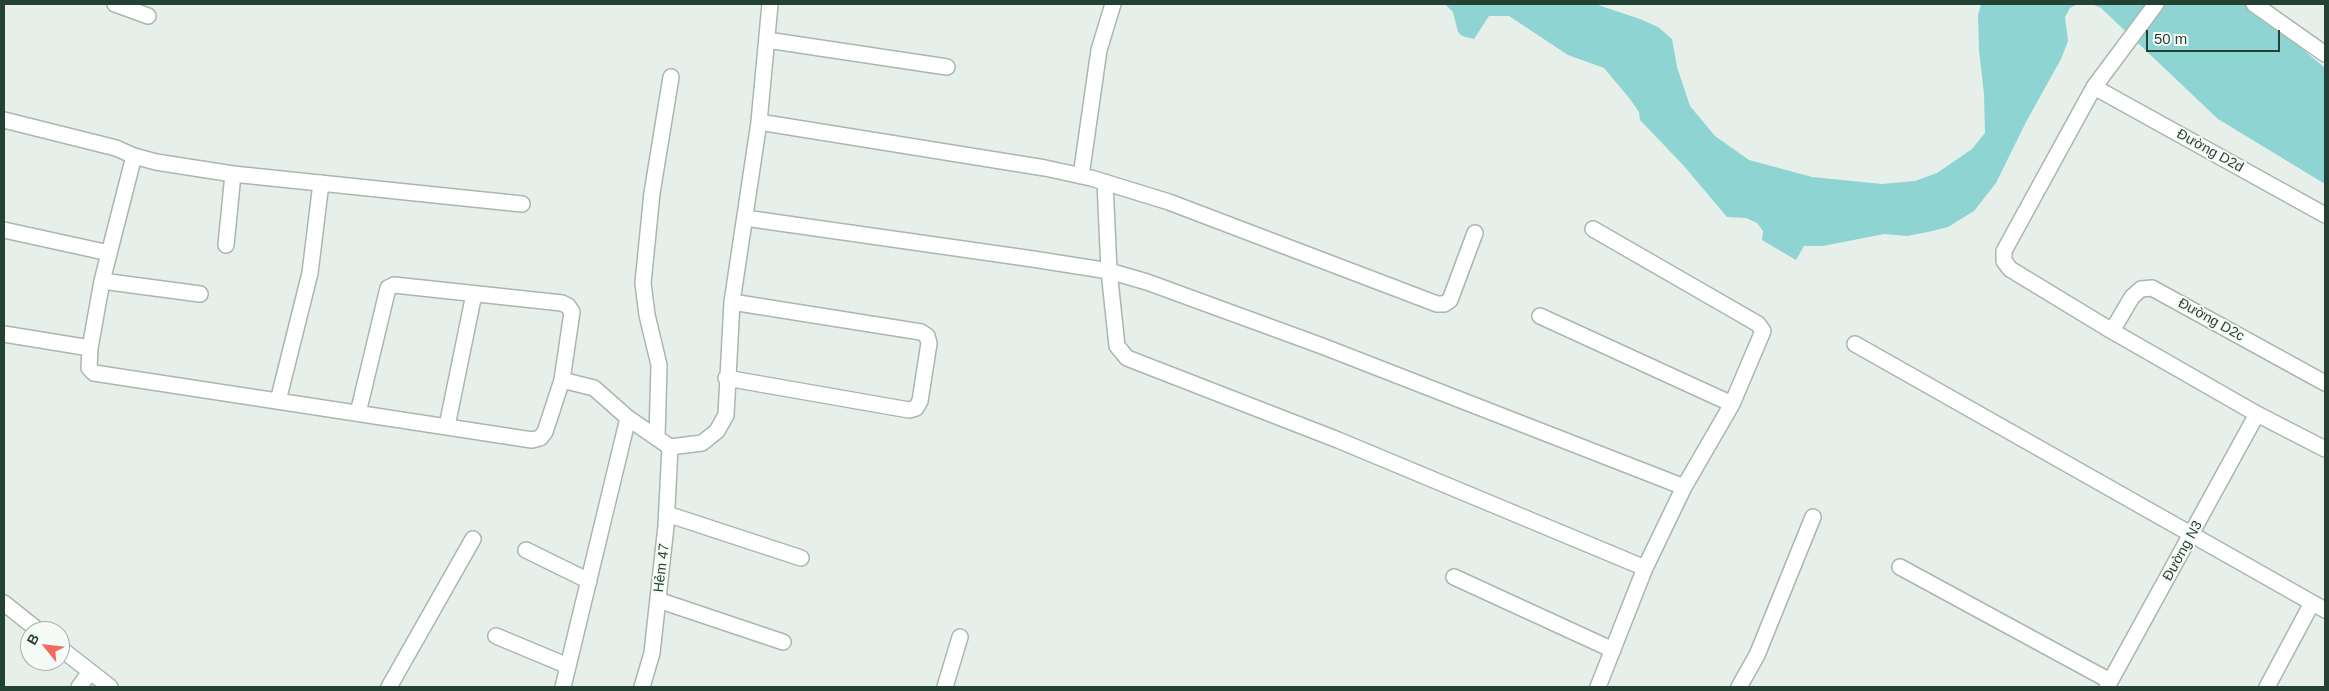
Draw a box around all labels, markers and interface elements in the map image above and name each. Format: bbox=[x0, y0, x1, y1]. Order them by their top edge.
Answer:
scale bar bbox=[2149, 20, 2283, 52]
text: 50 m bbox=[2154, 30, 2187, 47]
street label: Đường D2d bbox=[2174, 126, 2246, 176]
street label: Đường D2c bbox=[2175, 295, 2247, 345]
street label: Đường N3 bbox=[2160, 518, 2206, 584]
street label: Hẻm 47 bbox=[651, 543, 673, 593]
north arrow bbox=[20, 621, 70, 671]
text: B bbox=[23, 631, 42, 648]

